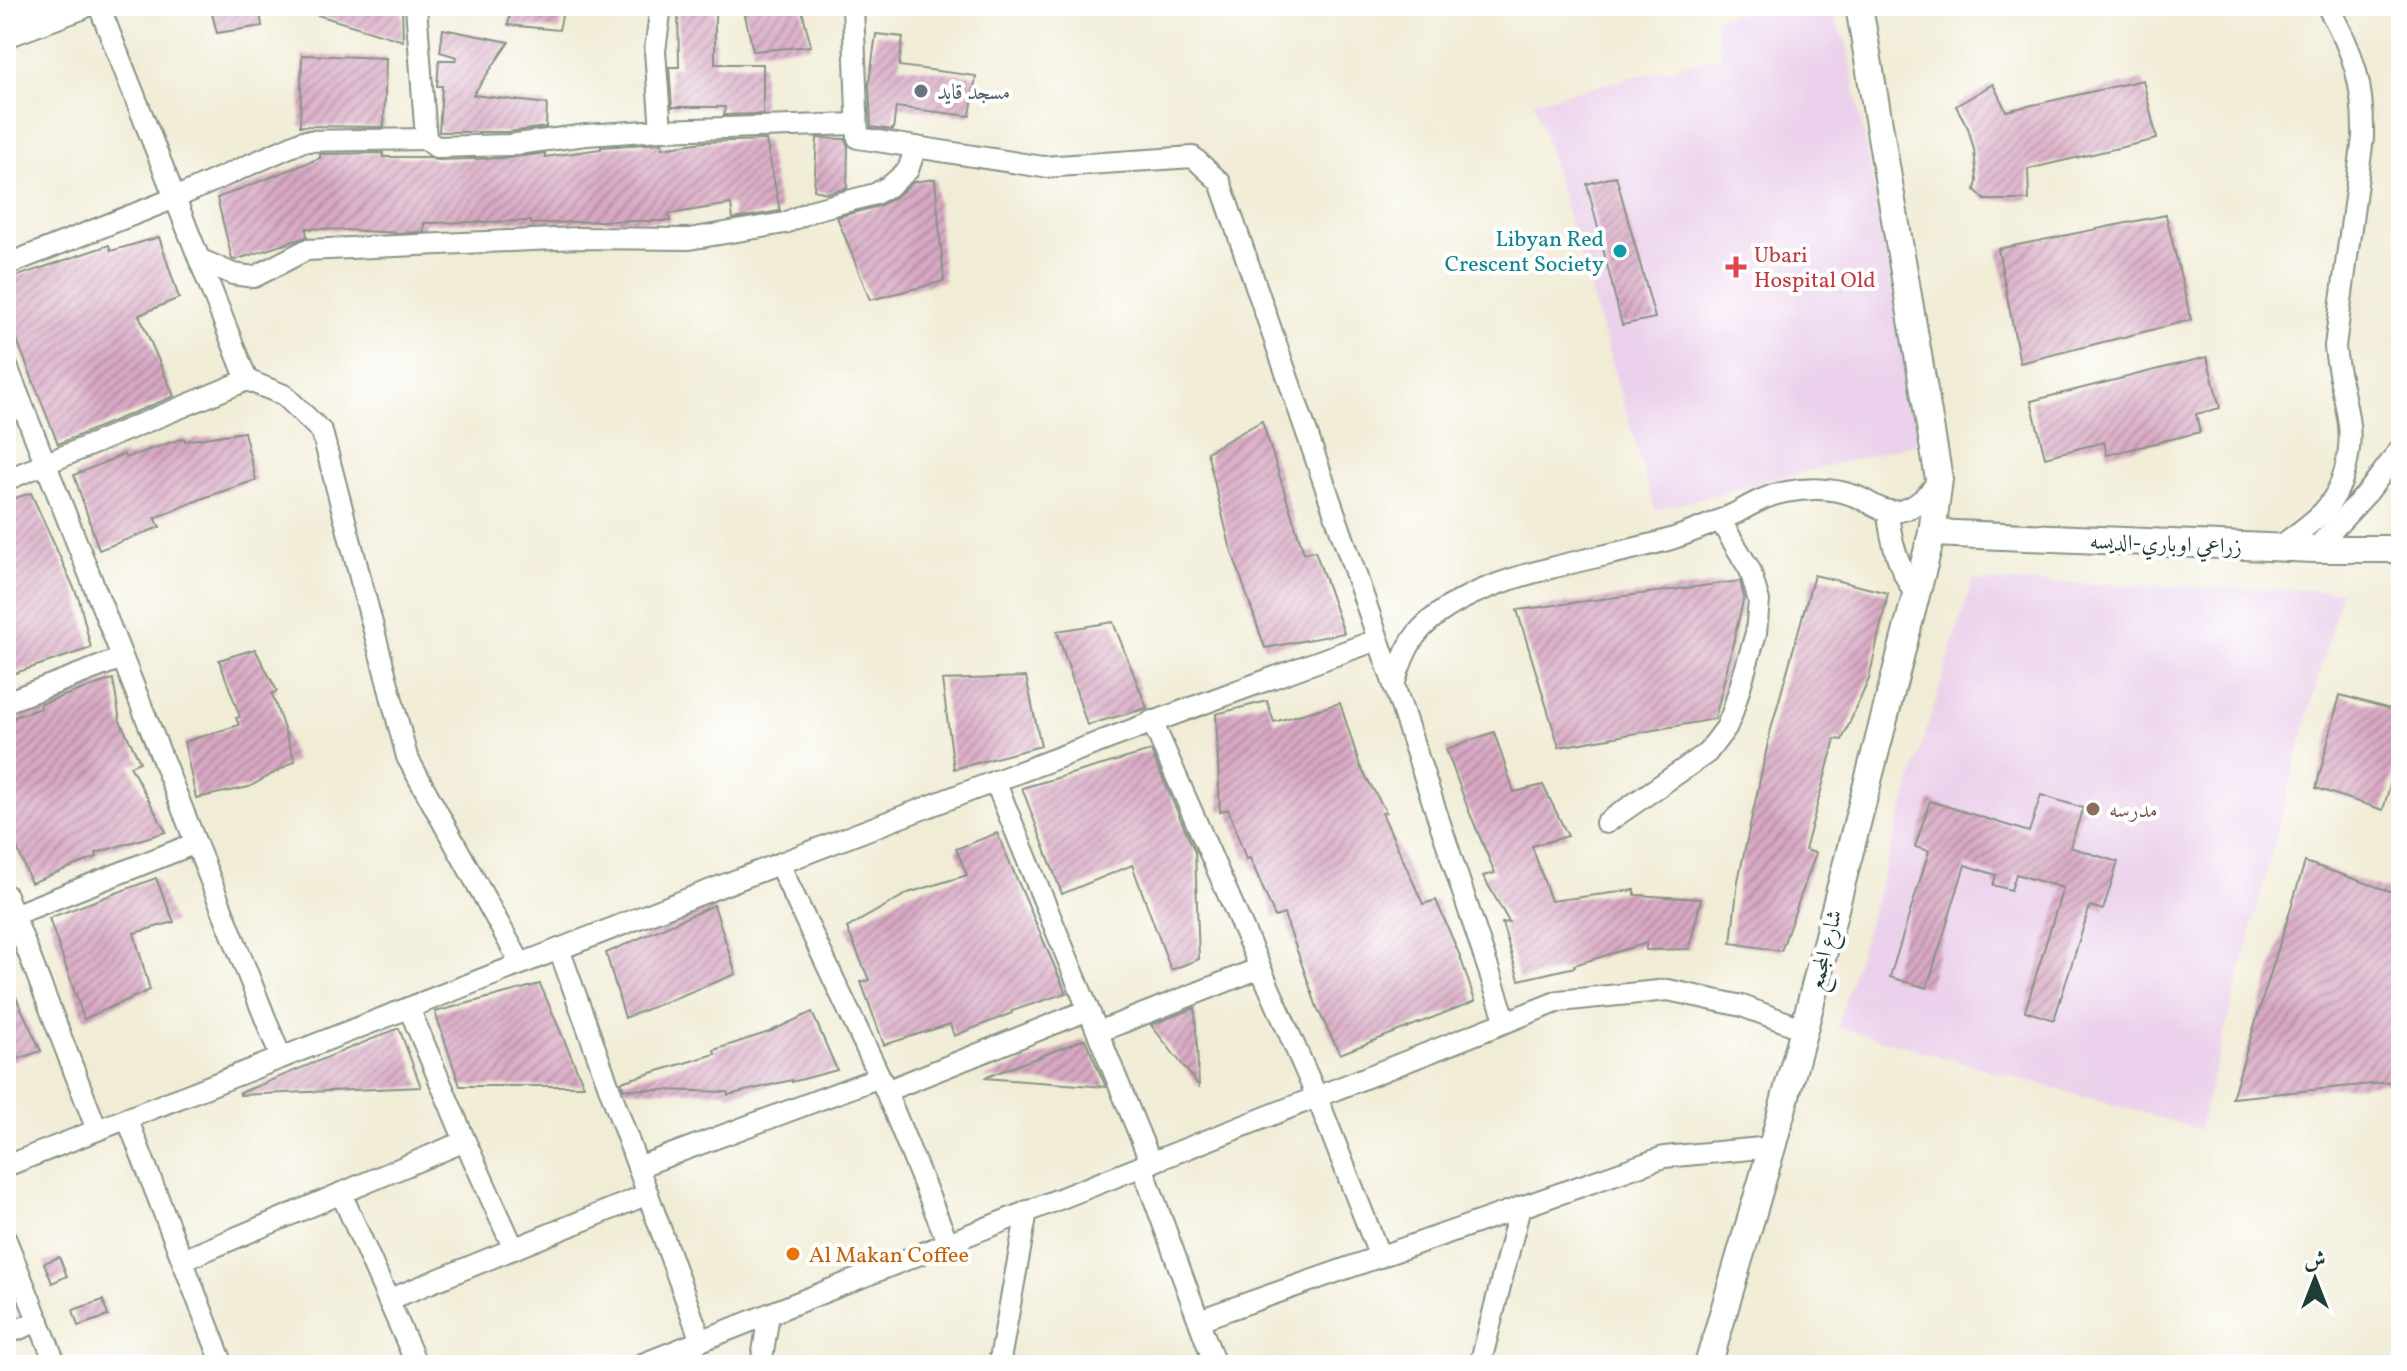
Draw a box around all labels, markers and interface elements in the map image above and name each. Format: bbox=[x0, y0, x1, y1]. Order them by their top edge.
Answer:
place label: مسجد قايد bbox=[937, 78, 1010, 109]
marker: مسجد قايد bbox=[912, 82, 930, 100]
place label: Libyan Red Crescent Society bbox=[1445, 225, 1604, 281]
place label: Ubari Hospital Old bbox=[1754, 241, 1876, 297]
marker: Libyan Red Crescent Society bbox=[1611, 242, 1629, 260]
marker: Ubari Hospital Old bbox=[1725, 256, 1747, 278]
street label: زراعي اوباري-الديسه bbox=[2089, 527, 2243, 565]
place label: مدرسه bbox=[2109, 796, 2158, 827]
marker: مدرسه bbox=[2084, 800, 2102, 818]
street label: شارع المجمع bbox=[1801, 907, 1853, 995]
north arrow bbox=[2275, 1239, 2355, 1319]
place label: Al Makan Coffee bbox=[809, 1241, 969, 1272]
marker: Al Makan Coffee bbox=[784, 1245, 802, 1263]
text: ش bbox=[2304, 1246, 2326, 1277]

